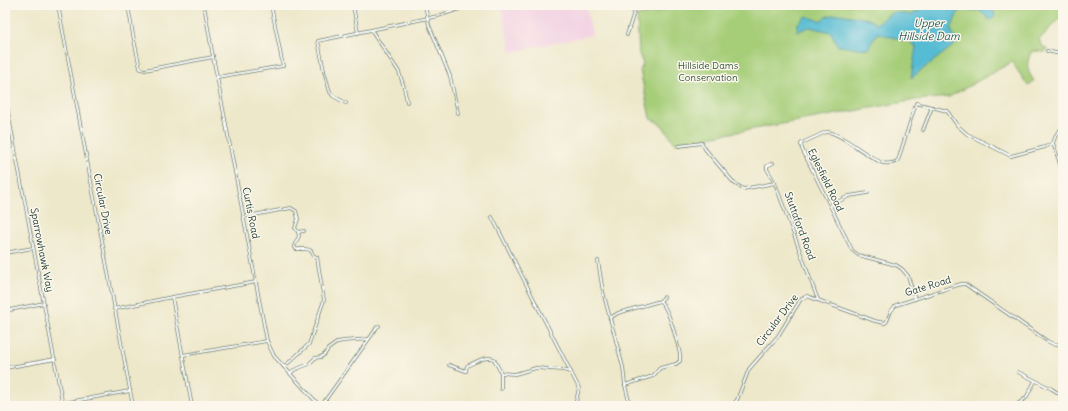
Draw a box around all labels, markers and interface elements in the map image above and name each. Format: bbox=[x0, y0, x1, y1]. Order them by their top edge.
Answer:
water label: Upper Hillside Dam bbox=[898, 16, 960, 43]
park label: Hillside Dams Conservation bbox=[678, 59, 739, 84]
street label: Eglesfield Road bbox=[805, 146, 847, 214]
street label: Circular Drive bbox=[91, 172, 115, 236]
street label: Curtis Road bbox=[240, 186, 262, 240]
street label: Stuttaford Road bbox=[782, 190, 818, 262]
street label: Sparrowhawk Way bbox=[27, 207, 57, 293]
street label: Gate Road bbox=[903, 273, 953, 299]
street label: Circular Drive bbox=[753, 291, 801, 349]

